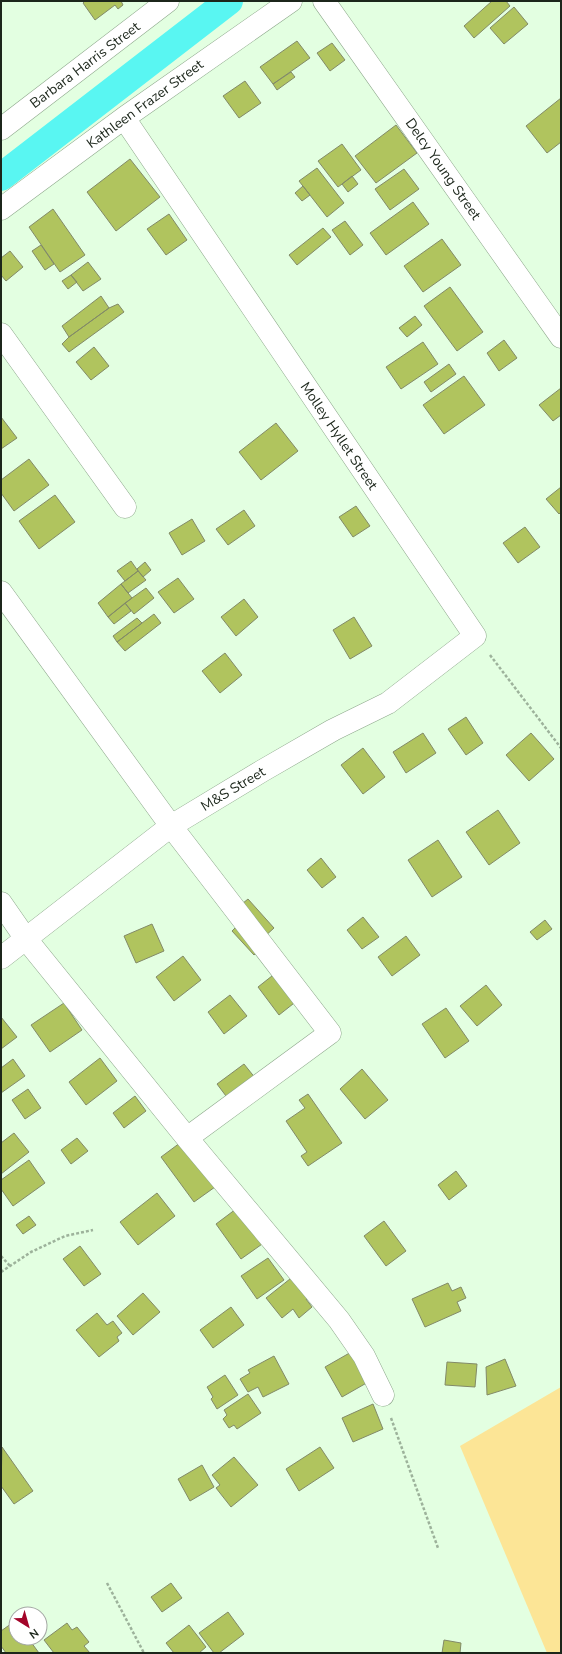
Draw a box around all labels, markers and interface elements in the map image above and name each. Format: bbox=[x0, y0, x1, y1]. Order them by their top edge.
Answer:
street label: Barbara Harris Street bbox=[26, 17, 144, 113]
street label: Kathleen Frazer Street bbox=[83, 55, 207, 153]
street label: Delcy Young Street bbox=[401, 114, 485, 224]
street label: Molley Hyllet Street bbox=[296, 378, 382, 494]
street label: M&S Street bbox=[197, 762, 269, 816]
north arrow bbox=[8, 1606, 48, 1646]
text: N bbox=[26, 1625, 42, 1642]

